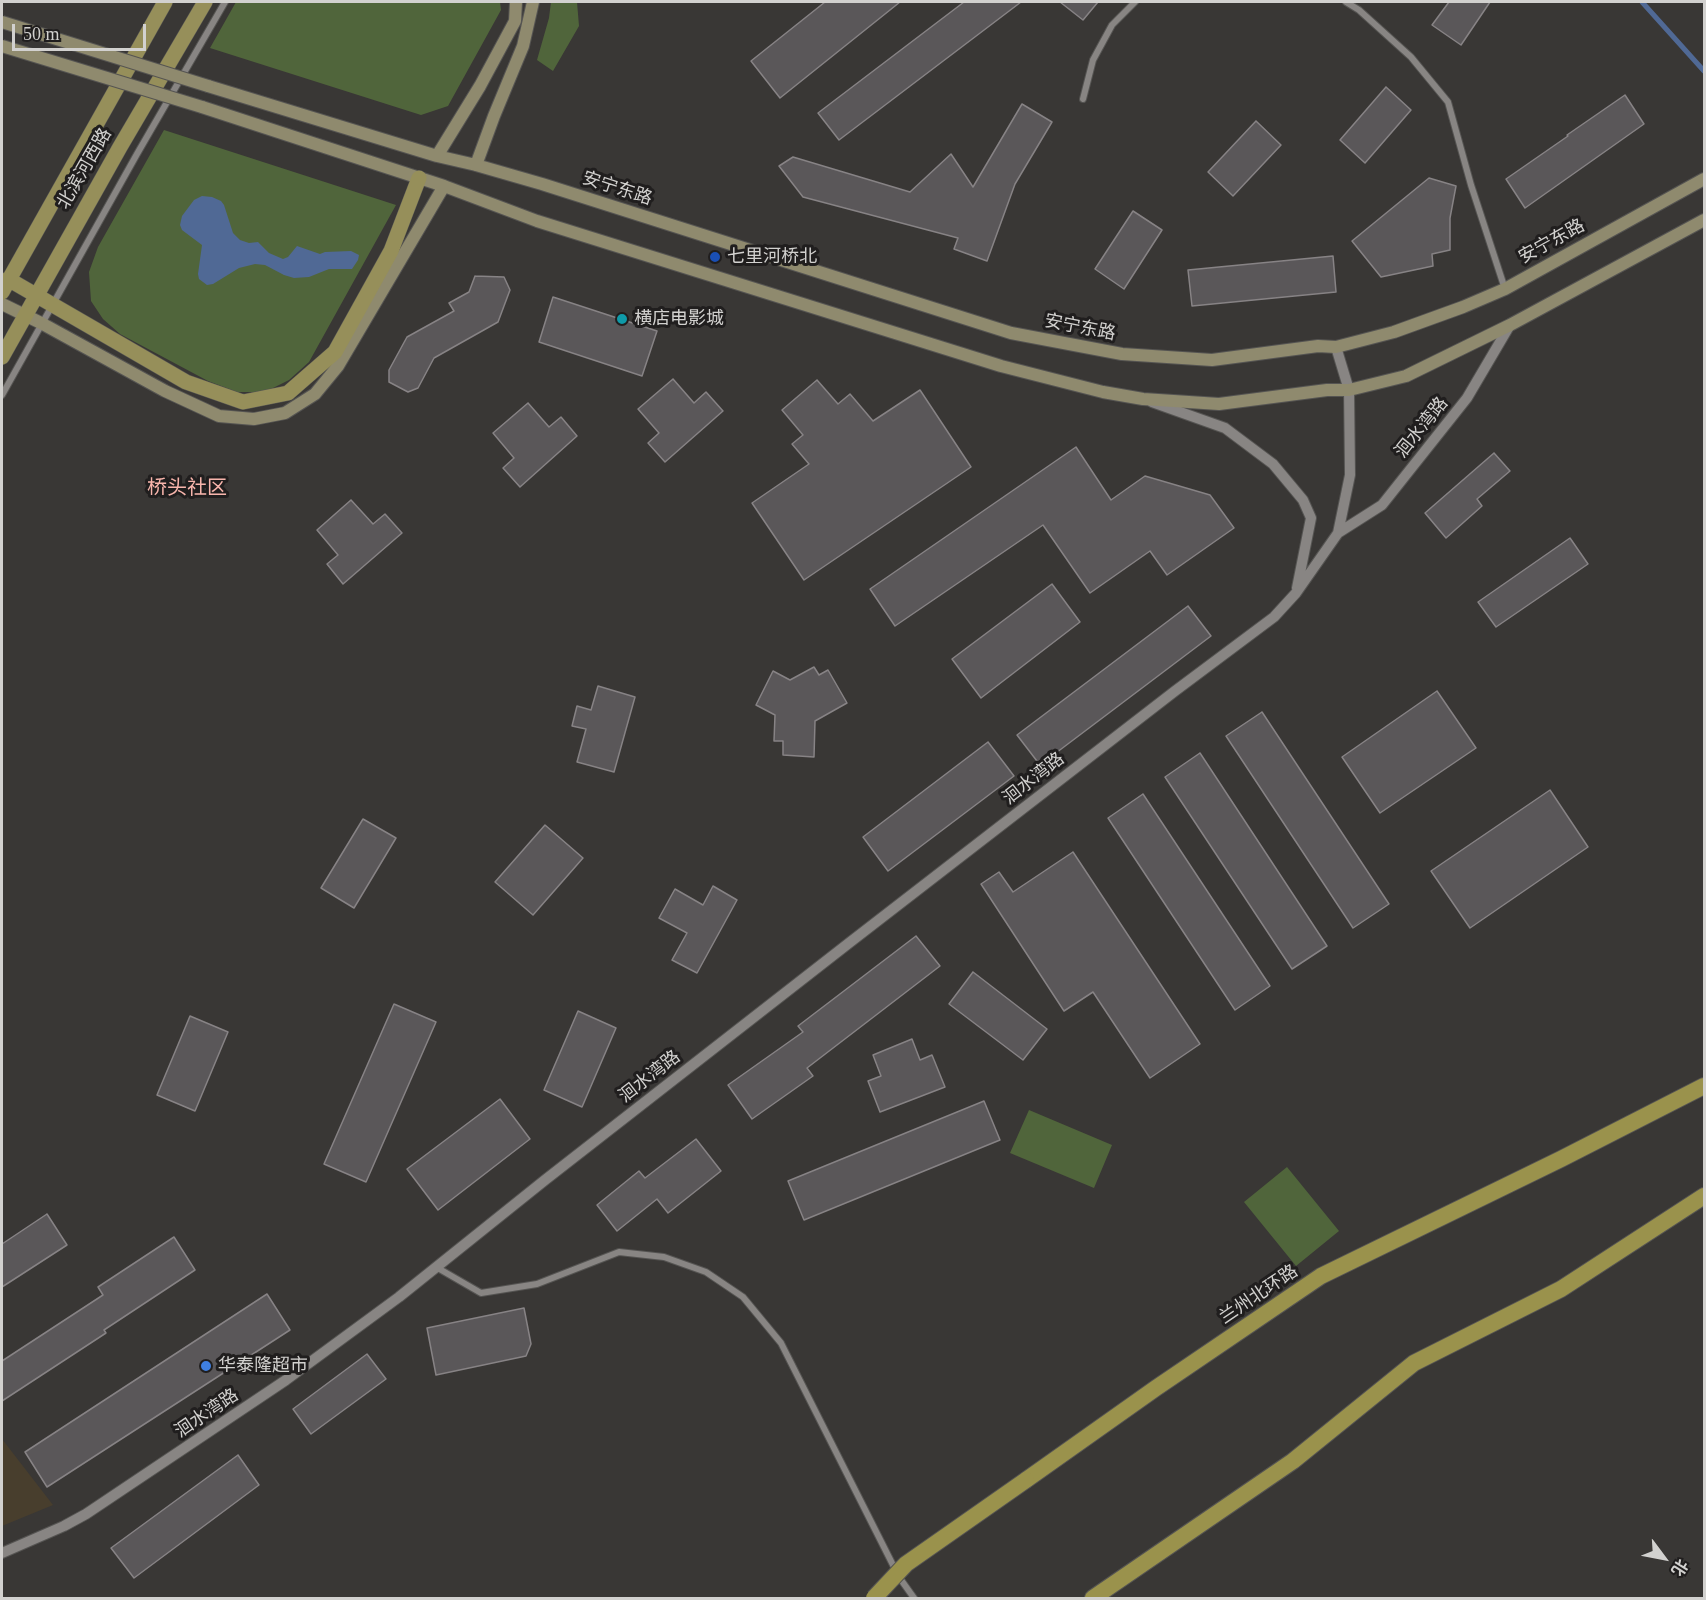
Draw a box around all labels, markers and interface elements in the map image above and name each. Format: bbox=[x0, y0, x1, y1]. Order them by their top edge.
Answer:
scale bar bbox=[15, 12, 148, 50]
text: 50 m bbox=[23, 24, 60, 44]
street label: 北滨河西路 bbox=[53, 125, 117, 213]
street label: 安宁东路 bbox=[579, 168, 655, 210]
street label: 安宁东路 bbox=[1515, 215, 1589, 269]
place label: 七里河桥北 bbox=[727, 246, 817, 268]
marker: 七里河桥北 bbox=[708, 250, 722, 264]
place label: 横店电影城 bbox=[634, 308, 724, 330]
street label: 安宁东路 bbox=[1043, 311, 1117, 345]
marker: 横店电影城 bbox=[615, 312, 629, 326]
street label: 洄水湾路 bbox=[1391, 393, 1453, 463]
district label: 桥头社区 bbox=[147, 477, 227, 501]
street label: 洄水湾路 bbox=[999, 748, 1069, 810]
street label: 洄水湾路 bbox=[615, 1046, 685, 1108]
street label: 兰州北环路 bbox=[1216, 1261, 1302, 1329]
place label: 华泰隆超市 bbox=[218, 1355, 308, 1377]
marker: 华泰隆超市 bbox=[199, 1359, 213, 1373]
street label: 洄水湾路 bbox=[171, 1385, 243, 1443]
north arrow bbox=[1634, 1528, 1694, 1588]
text: 北 bbox=[1668, 1557, 1691, 1579]

